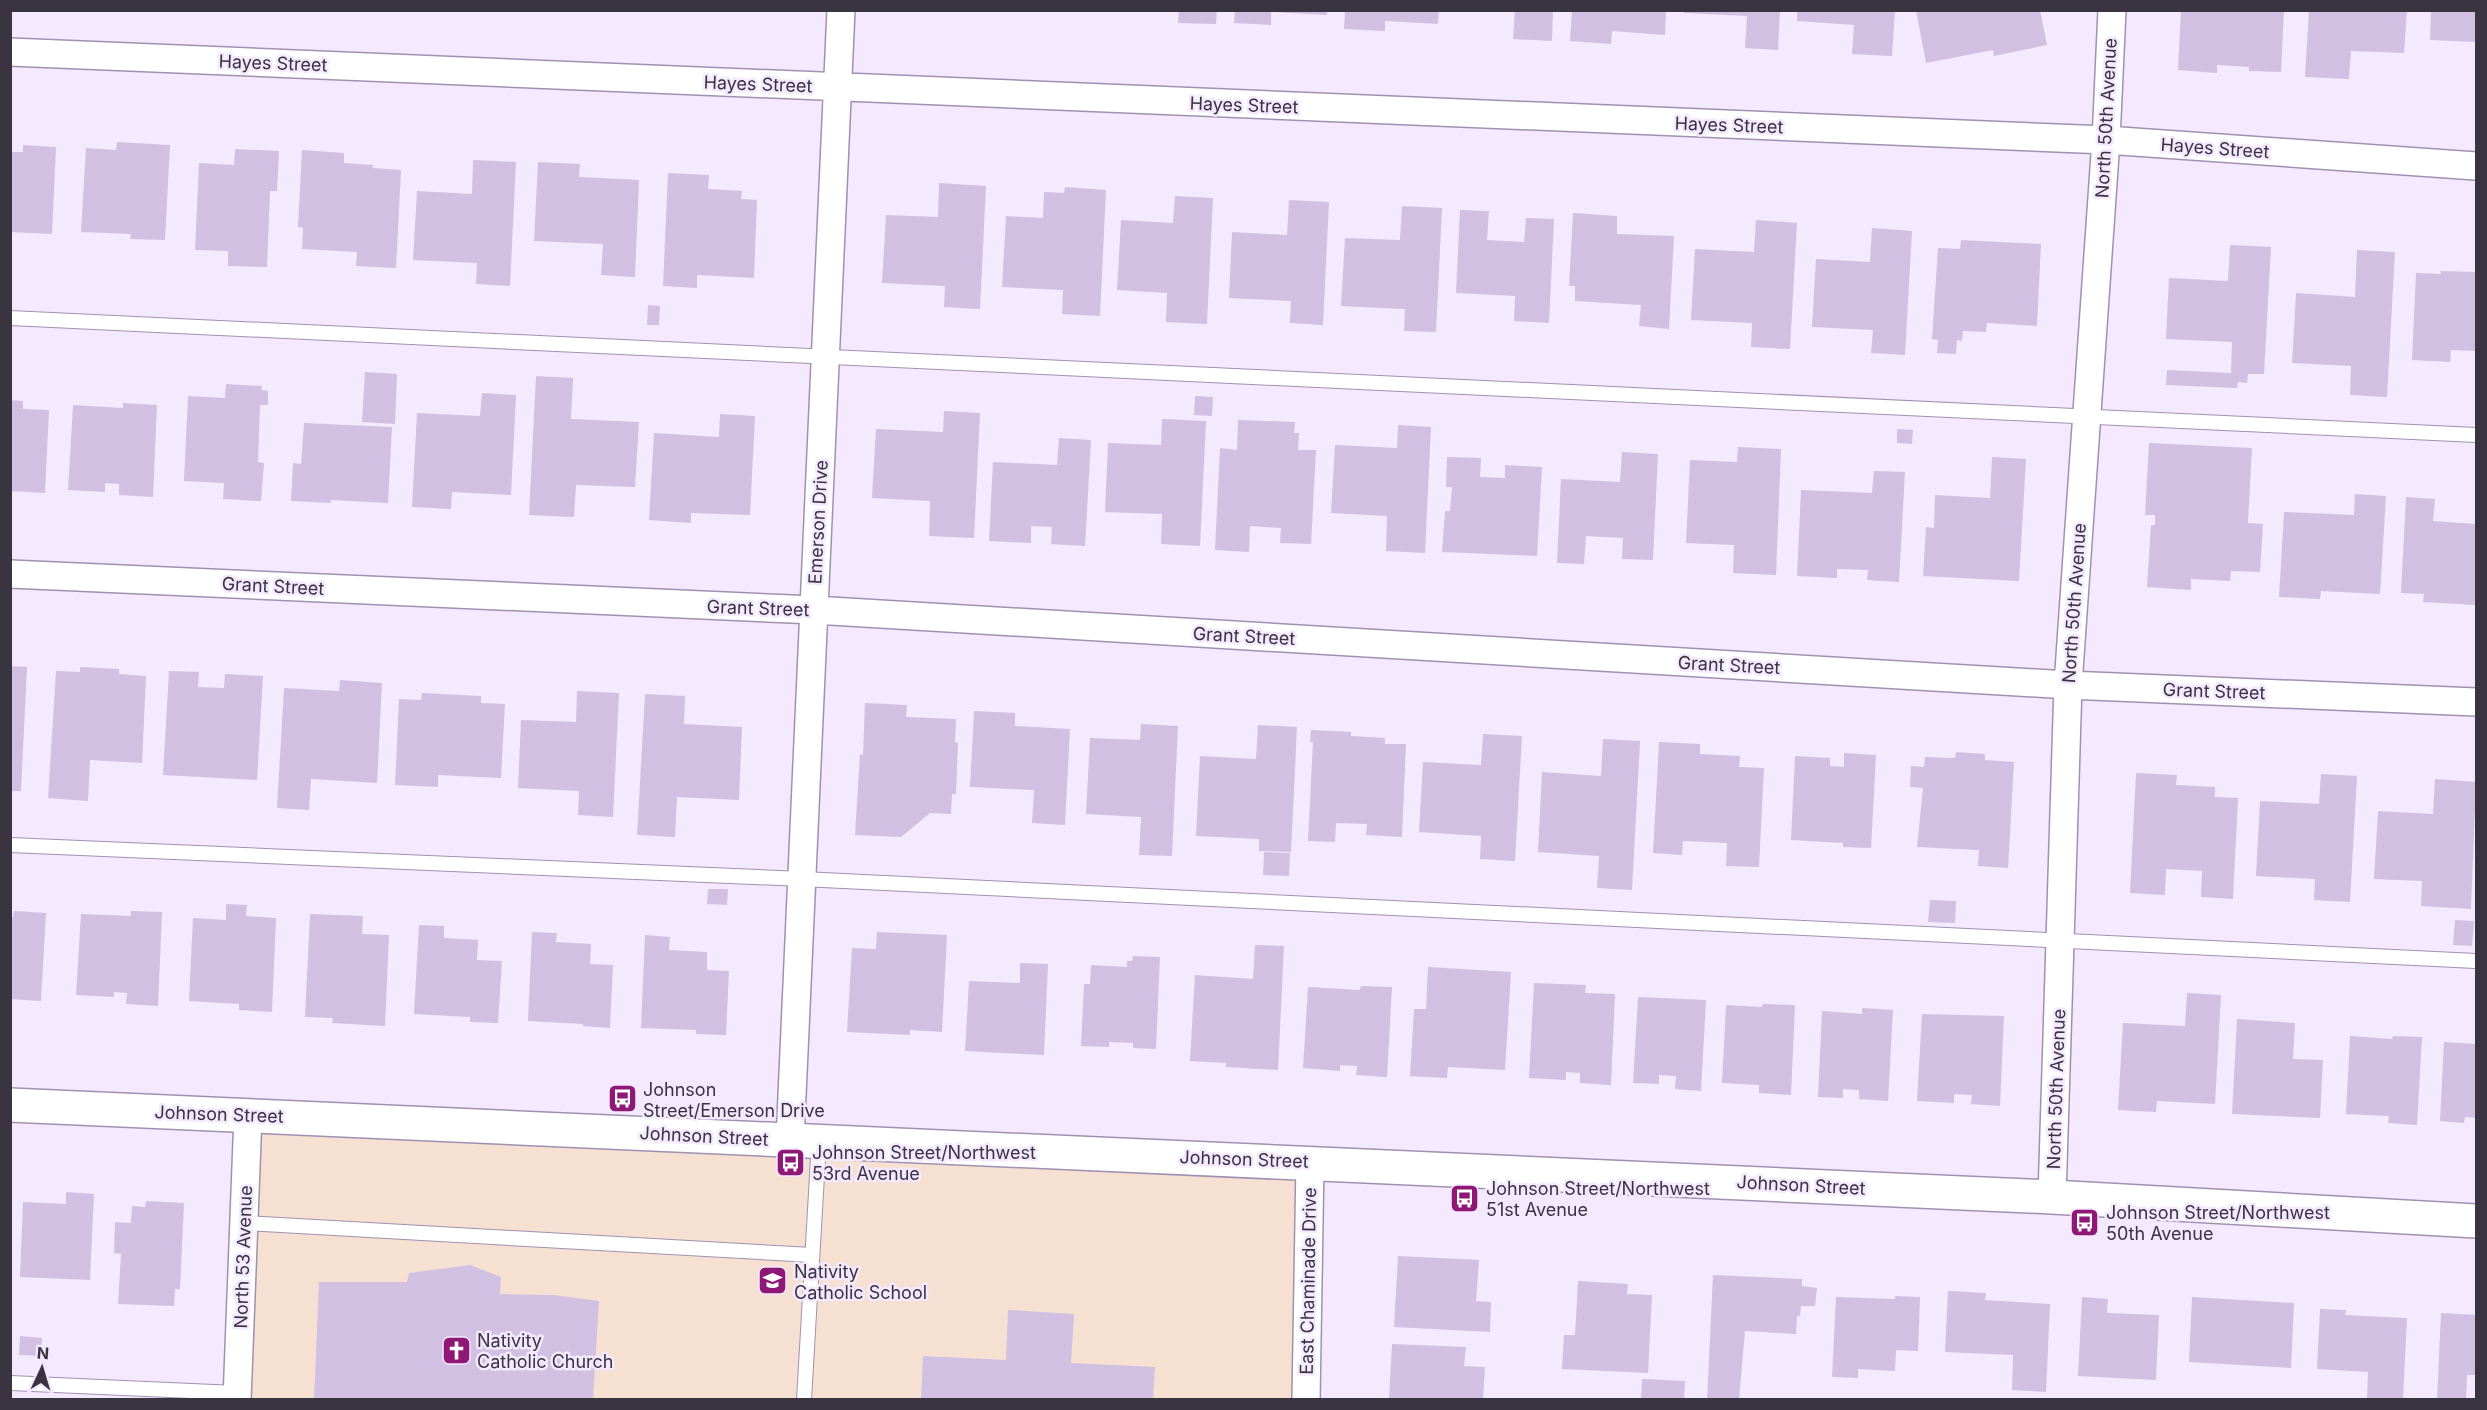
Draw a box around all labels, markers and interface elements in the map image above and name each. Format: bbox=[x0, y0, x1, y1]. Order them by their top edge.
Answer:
street label: North 50th Avenue bbox=[2091, 37, 2121, 199]
street label: Hayes Street bbox=[218, 51, 328, 75]
street label: Hayes Street bbox=[703, 72, 813, 96]
street label: Hayes Street bbox=[1189, 93, 1299, 117]
street label: Hayes Street bbox=[1674, 113, 1784, 137]
street label: Hayes Street bbox=[2160, 134, 2270, 162]
street label: Emerson Drive bbox=[804, 459, 832, 585]
street label: North 50th Avenue bbox=[2058, 522, 2090, 684]
street label: Grant Street bbox=[221, 573, 325, 599]
street label: Grant Street bbox=[706, 596, 810, 620]
street label: Grant Street bbox=[1192, 623, 1296, 649]
street label: Grant Street bbox=[1677, 652, 1781, 678]
street label: Grant Street bbox=[2162, 679, 2266, 703]
street label: North 50th Avenue bbox=[2043, 1008, 2069, 1170]
place label: Johnson Street/Emerson Drive bbox=[643, 1079, 825, 1121]
bus stop icon: Johnson Street/Emerson Drive bbox=[606, 1083, 638, 1115]
street label: Johnson Street bbox=[154, 1101, 284, 1127]
street label: Johnson Street bbox=[639, 1122, 769, 1150]
place label: Johnson Street/Northwest 53rd Avenue bbox=[812, 1142, 1036, 1184]
bus stop icon: Johnson Street/Northwest 53rd Avenue bbox=[775, 1146, 807, 1178]
street label: Johnson Street bbox=[1179, 1146, 1309, 1172]
street label: Johnson Street bbox=[1736, 1171, 1866, 1199]
place label: Johnson Street/Northwest 51st Avenue bbox=[1486, 1178, 1710, 1220]
bus stop icon: Johnson Street/Northwest 51st Avenue bbox=[1449, 1182, 1481, 1214]
street label: North 53 Avenue bbox=[230, 1185, 256, 1329]
street label: East Chaminade Drive bbox=[1296, 1187, 1320, 1375]
place label: Johnson Street/Northwest 50th Avenue bbox=[2106, 1202, 2330, 1244]
bus stop icon: Johnson Street/Northwest 50th Avenue bbox=[2069, 1206, 2101, 1238]
place label: Nativity Catholic School bbox=[794, 1261, 927, 1303]
school or university icon: Nativity Catholic School bbox=[757, 1265, 789, 1297]
place label: Nativity Catholic Church bbox=[477, 1330, 614, 1372]
church icon: Nativity Catholic Church bbox=[440, 1334, 472, 1366]
north arrow bbox=[12, 1338, 72, 1398]
text: N bbox=[36, 1343, 50, 1363]

